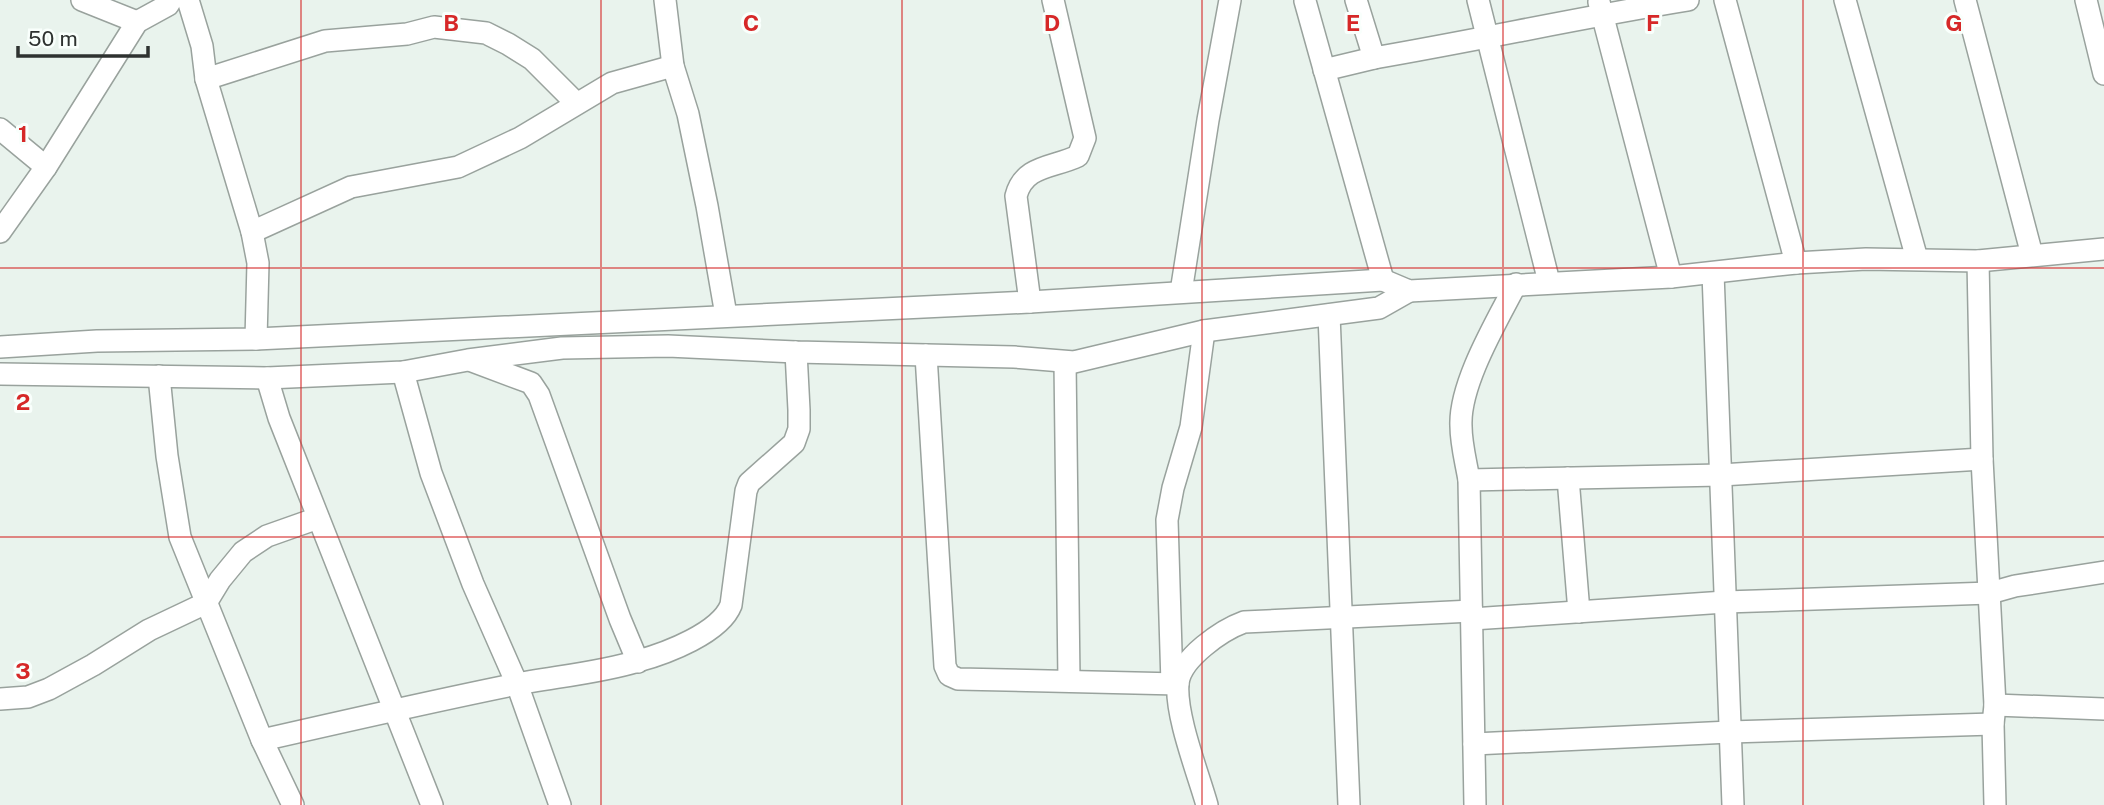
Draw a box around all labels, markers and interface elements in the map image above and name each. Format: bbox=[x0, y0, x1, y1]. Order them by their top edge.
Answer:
text: B bbox=[443, 9, 459, 36]
text: C bbox=[743, 9, 759, 36]
text: D bbox=[1044, 9, 1060, 36]
text: E bbox=[1346, 9, 1360, 36]
text: F bbox=[1646, 9, 1660, 36]
text: G bbox=[1945, 9, 1963, 36]
scale bar bbox=[18, 14, 147, 58]
text: 50 m bbox=[28, 26, 78, 51]
text: 1 bbox=[18, 120, 28, 147]
text: 2 bbox=[16, 388, 30, 415]
text: 3 bbox=[15, 657, 31, 684]

